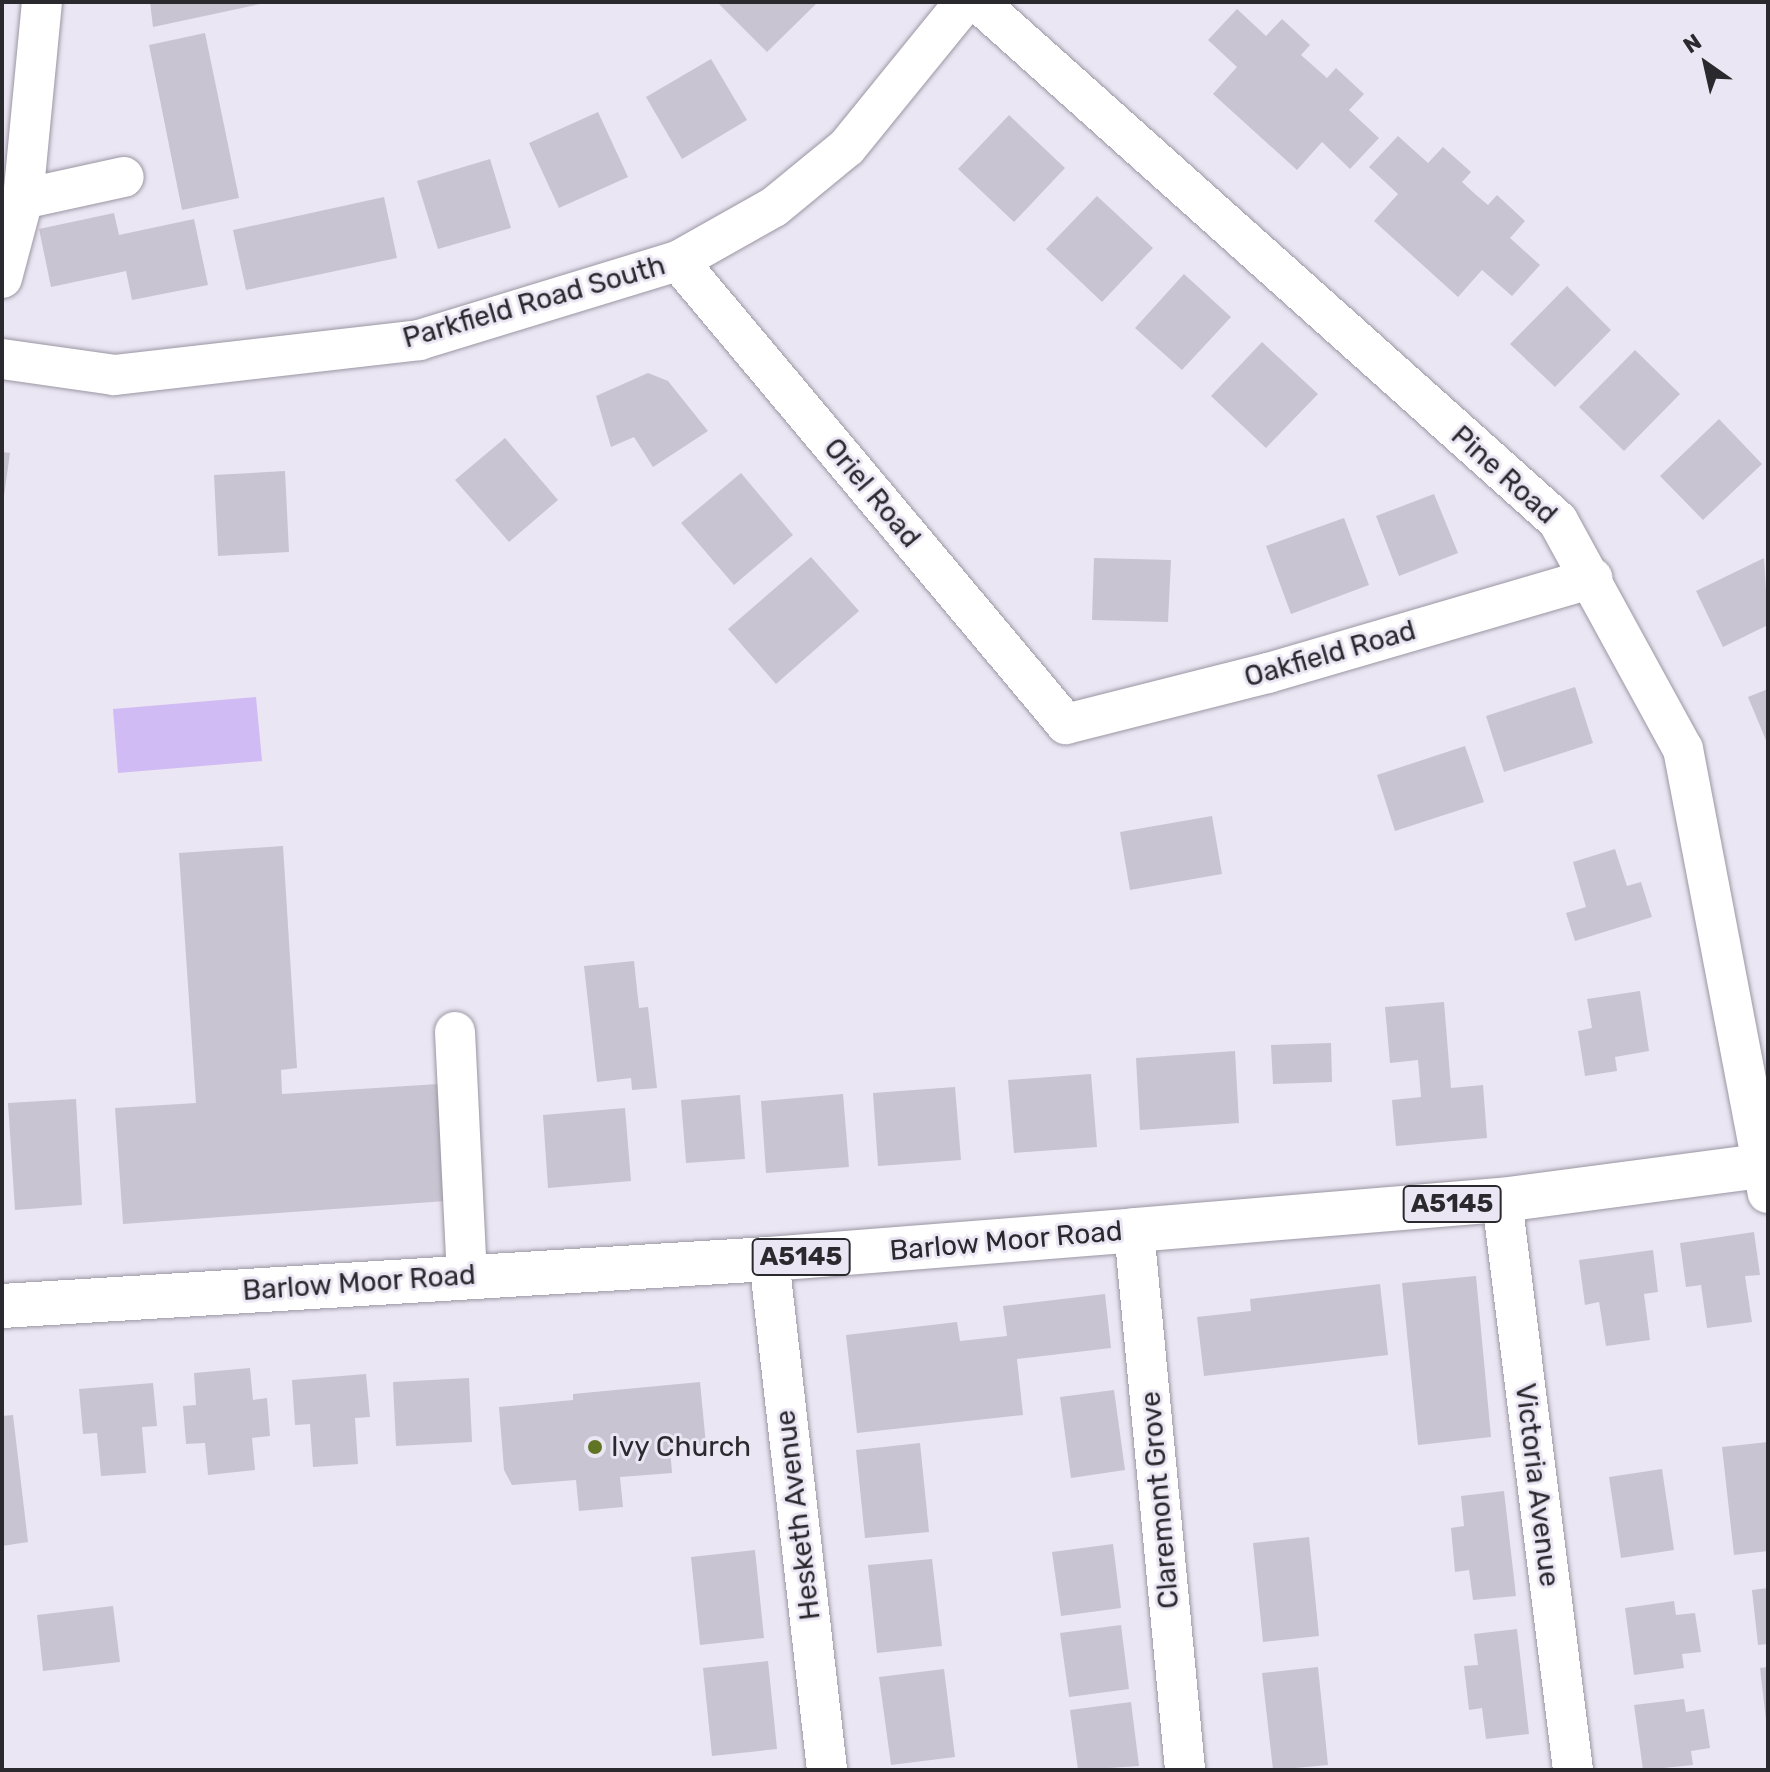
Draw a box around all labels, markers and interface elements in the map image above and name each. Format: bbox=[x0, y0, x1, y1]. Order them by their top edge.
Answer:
north arrow bbox=[1666, 24, 1746, 104]
text: N bbox=[1678, 28, 1706, 59]
street label: Parkfield Road South bbox=[399, 248, 669, 356]
street label: Pine Road bbox=[1444, 419, 1564, 531]
street label: Oriel Road bbox=[817, 432, 927, 554]
street label: Oakfield Road bbox=[1240, 614, 1420, 694]
road number: A5145 bbox=[1402, 1182, 1502, 1226]
street label: Barlow Moor Road bbox=[888, 1214, 1124, 1268]
road number: A5145 bbox=[751, 1235, 851, 1279]
street label: Barlow Moor Road bbox=[241, 1258, 477, 1308]
street label: Victoria Avenue bbox=[1508, 1381, 1566, 1589]
street label: Claremont Grove bbox=[1134, 1390, 1186, 1610]
street label: Hesketh Avenue bbox=[768, 1408, 828, 1622]
place label: Ivy Church bbox=[611, 1430, 752, 1464]
marker: Ivy Church bbox=[586, 1438, 604, 1456]

